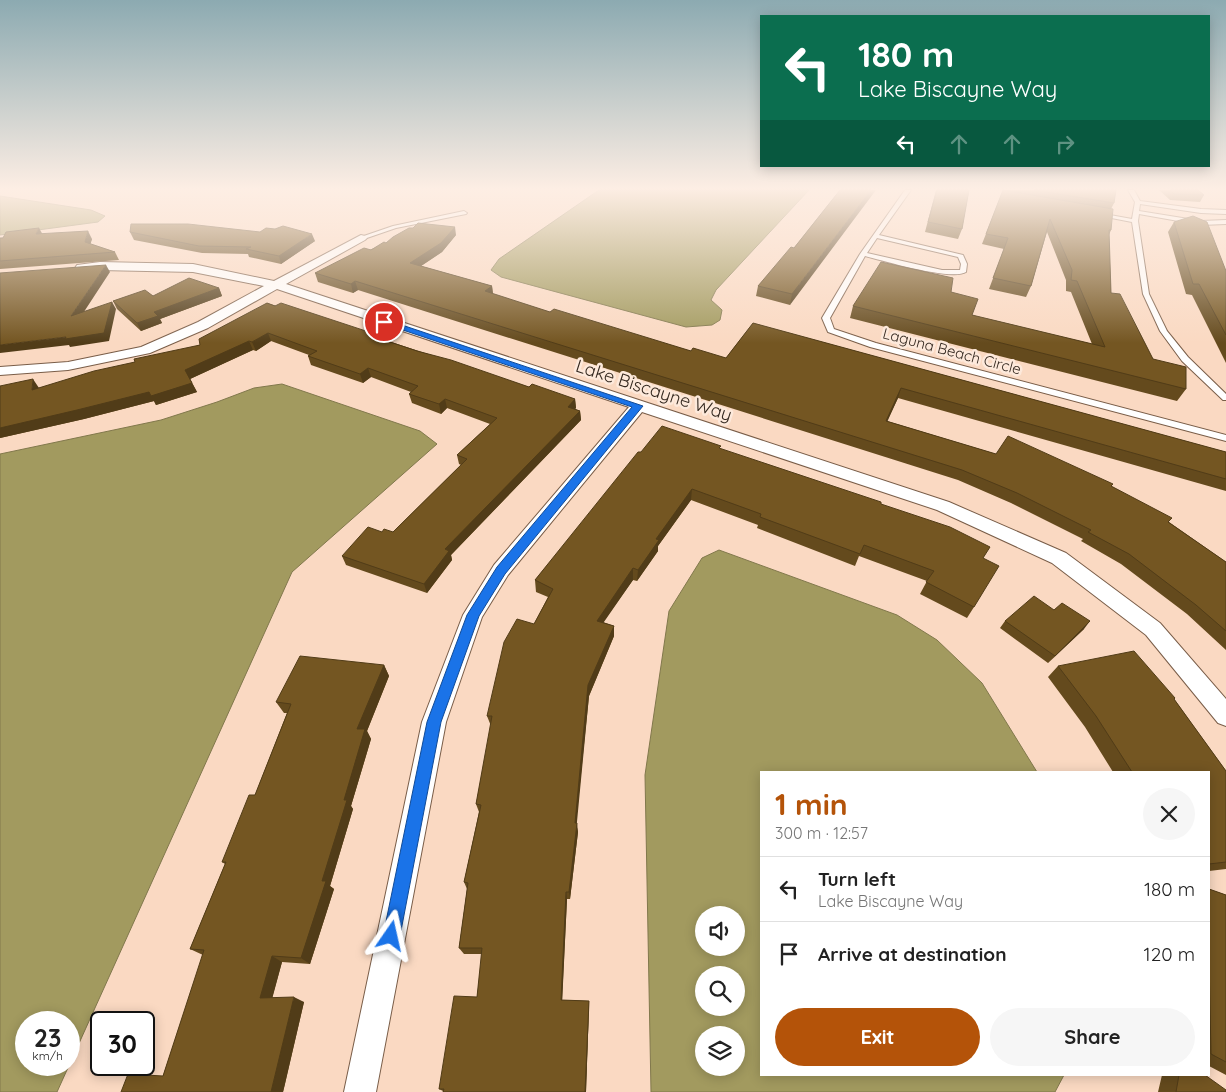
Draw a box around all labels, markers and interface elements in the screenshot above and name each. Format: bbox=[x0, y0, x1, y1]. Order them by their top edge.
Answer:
text: 180 m bbox=[858, 32, 954, 76]
icon: left bbox=[775, 35, 840, 100]
text: Lake Biscayne Way bbox=[858, 75, 1057, 103]
icon: left bbox=[892, 130, 920, 158]
icon: ahead bbox=[945, 130, 973, 158]
icon: ahead bbox=[998, 130, 1026, 158]
icon: right bbox=[1051, 130, 1079, 158]
pin bbox=[363, 301, 405, 343]
icon: arrive bbox=[370, 308, 398, 336]
street label: Laguna Beach Circle bbox=[881, 323, 1023, 379]
street label: Lake Biscayne Way bbox=[573, 354, 735, 426]
text: 1 min bbox=[775, 785, 848, 823]
button: close bbox=[1143, 788, 1195, 840]
text: 300 m · 12:57 bbox=[775, 823, 868, 843]
text: Turn left bbox=[818, 867, 896, 891]
icon: left bbox=[775, 875, 803, 903]
text: 180 m bbox=[1144, 877, 1195, 901]
text: Lake Biscayne Way bbox=[818, 891, 963, 911]
map controls bbox=[695, 906, 745, 1076]
button: sound bbox=[695, 906, 745, 956]
position arrow bbox=[364, 909, 416, 961]
icon: arrive bbox=[775, 940, 803, 968]
text: Arrive at destination bbox=[818, 942, 1007, 966]
text: 120 m bbox=[1144, 942, 1195, 966]
button: search bbox=[695, 966, 745, 1016]
button: Exit bbox=[775, 1008, 980, 1066]
button: Share bbox=[990, 1008, 1195, 1066]
speed limit sign: 30 bbox=[90, 1011, 155, 1076]
text: 23 bbox=[34, 1022, 61, 1053]
button: layers bbox=[695, 1026, 745, 1076]
text: km/h bbox=[32, 1048, 63, 1063]

